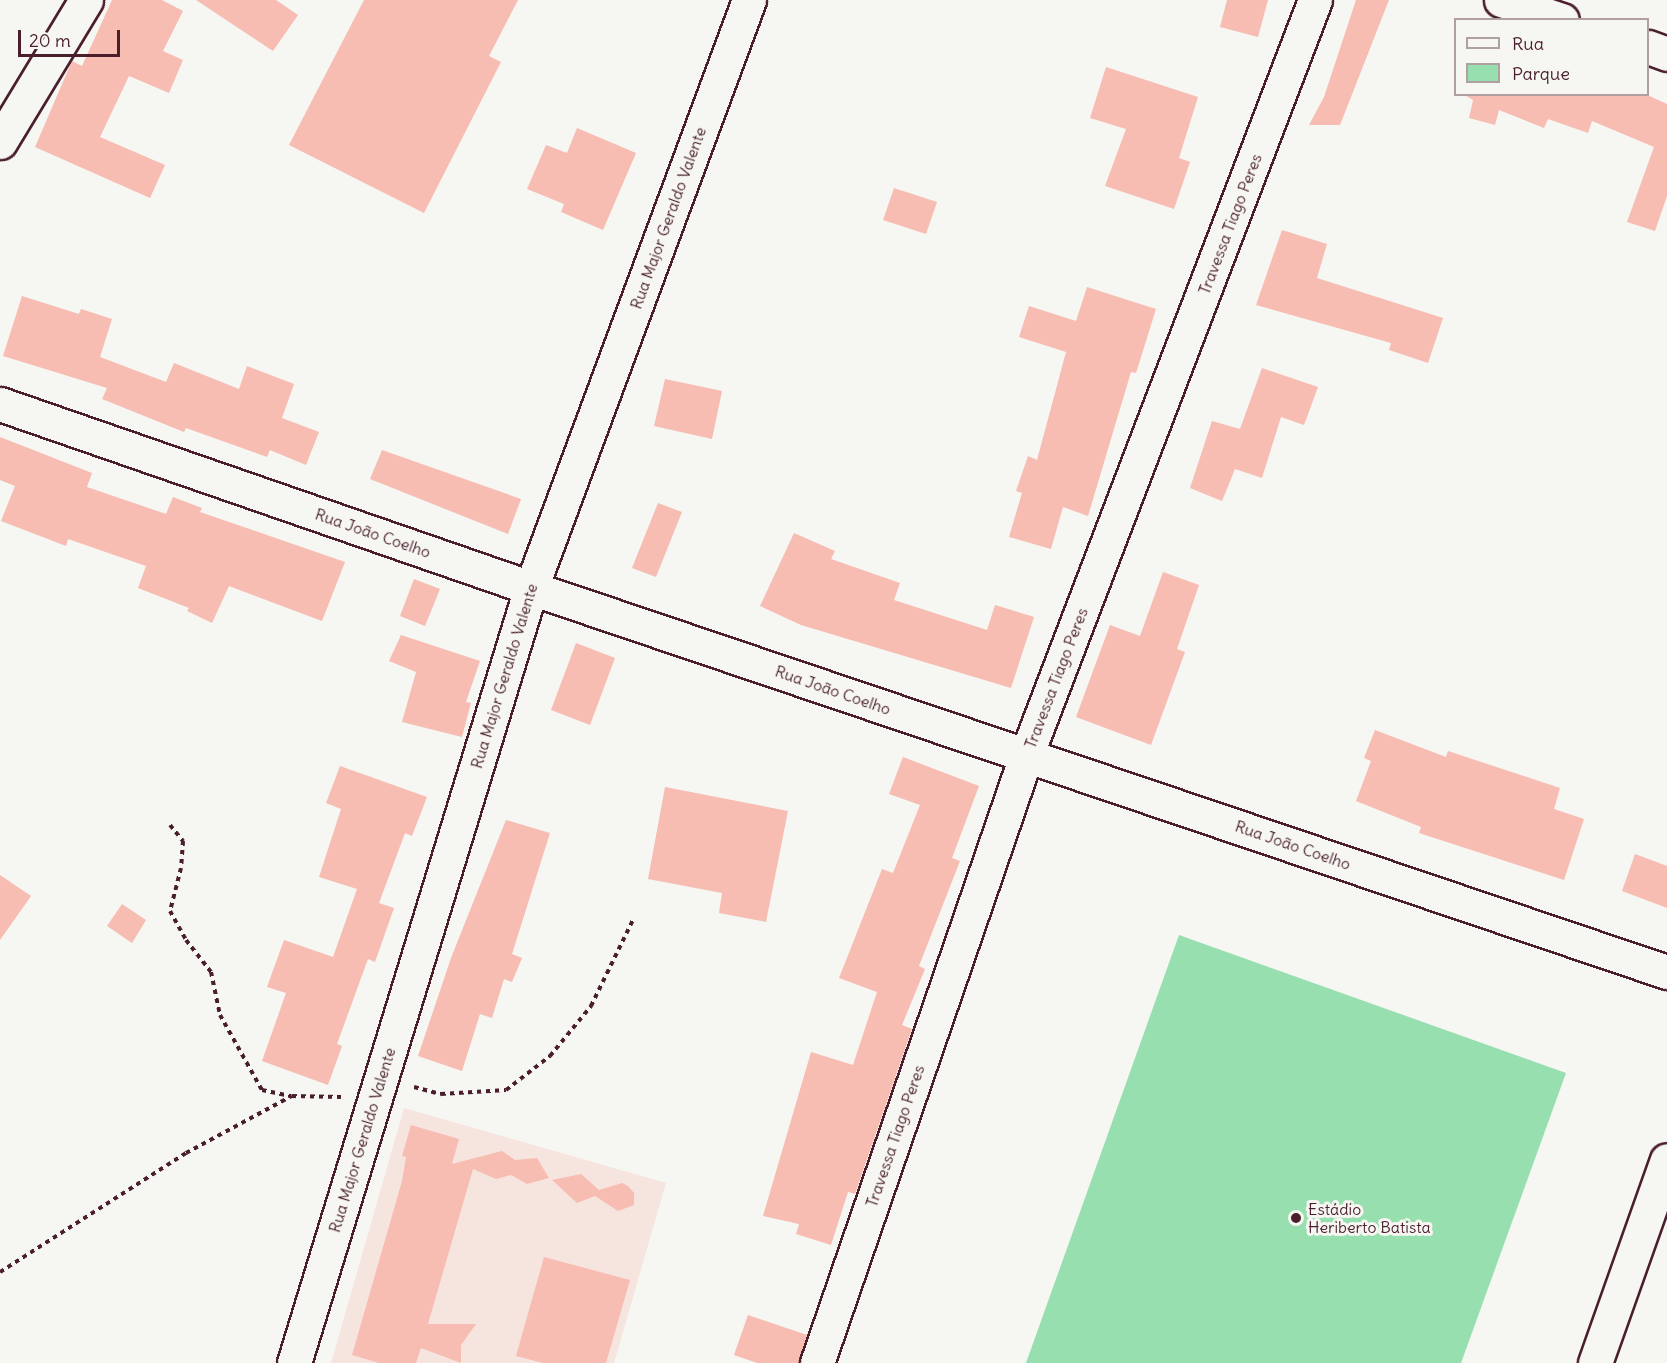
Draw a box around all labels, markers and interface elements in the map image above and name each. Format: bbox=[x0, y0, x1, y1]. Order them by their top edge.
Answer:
scale bar bbox=[21, 18, 123, 56]
legend bbox=[1454, 18, 1649, 96]
text: 20 m bbox=[29, 29, 71, 52]
text: Rua bbox=[1512, 32, 1544, 55]
text: Parque bbox=[1512, 62, 1570, 85]
street label: Rua Major Geraldo Valente bbox=[626, 124, 710, 312]
street label: Travessa Tiago Peres bbox=[1194, 151, 1266, 297]
street label: Rua João Coelho bbox=[313, 504, 433, 562]
street label: Rua Major Geraldo Valente bbox=[467, 581, 541, 771]
street label: Travessa Tiago Peres bbox=[1020, 605, 1092, 751]
street label: Rua João Coelho bbox=[773, 661, 893, 719]
street label: Rua João Coelho bbox=[1233, 816, 1353, 874]
street label: Rua Major Geraldo Valente bbox=[325, 1045, 399, 1235]
street label: Travessa Tiago Peres bbox=[862, 1062, 928, 1210]
place label: Estádio Heriberto Batista bbox=[1308, 1199, 1431, 1237]
marker: Estádio Heriberto Batista bbox=[1289, 1211, 1303, 1225]

